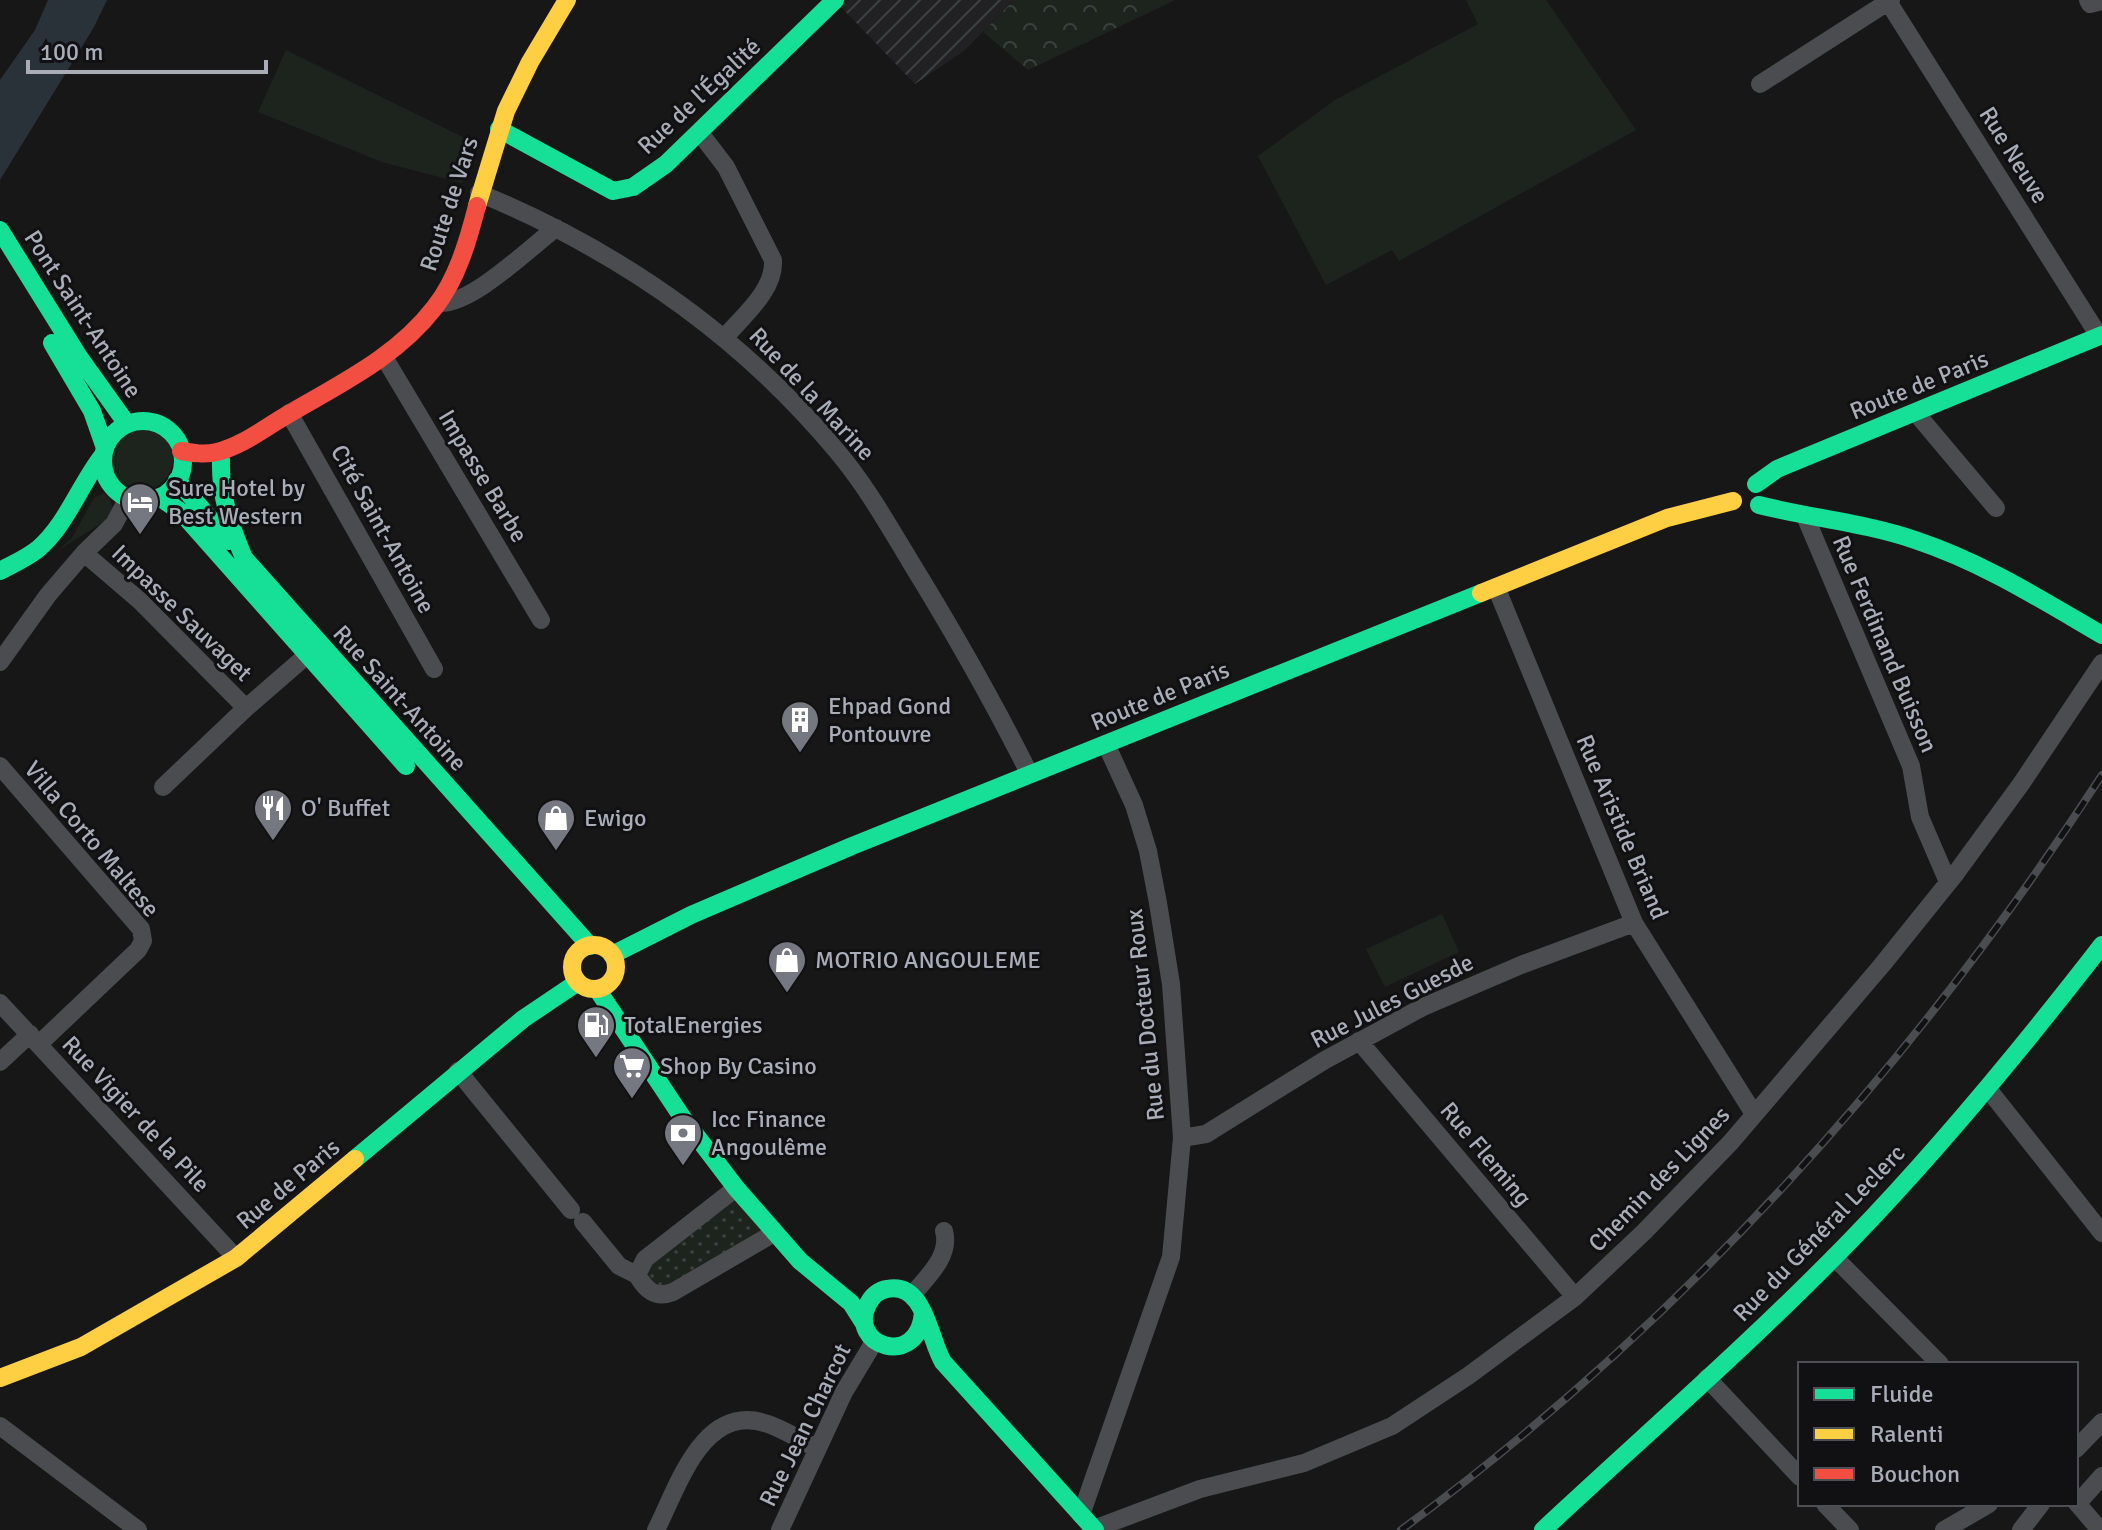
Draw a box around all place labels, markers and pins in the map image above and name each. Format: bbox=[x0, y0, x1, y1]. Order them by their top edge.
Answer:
place label: Sure Hotel by Best Western bbox=[168, 473, 305, 531]
hotel icon: Sure Hotel by Best Western bbox=[119, 481, 161, 536]
place label: Ehpad Gond Pontouvre bbox=[828, 691, 951, 749]
building icon: Ehpad Gond Pontouvre bbox=[779, 699, 821, 754]
restaurant icon: O' Buffet bbox=[252, 787, 294, 842]
place label: O' Buffet bbox=[301, 793, 390, 823]
shop icon: Ewigo bbox=[535, 797, 577, 852]
place label: Ewigo bbox=[584, 803, 647, 833]
shop icon: MOTRIO ANGOULEME bbox=[766, 939, 808, 994]
place label: MOTRIO ANGOULEME bbox=[815, 945, 1041, 975]
fuel station icon: TotalEnergies bbox=[575, 1004, 617, 1059]
place label: TotalEnergies bbox=[624, 1010, 763, 1040]
supermarket icon: Shop By Casino bbox=[611, 1045, 653, 1100]
place label: Shop By Casino bbox=[660, 1051, 817, 1081]
place label: Icc Finance Angoulême bbox=[711, 1104, 827, 1162]
bank icon: Icc Finance Angoulême bbox=[662, 1112, 704, 1167]

